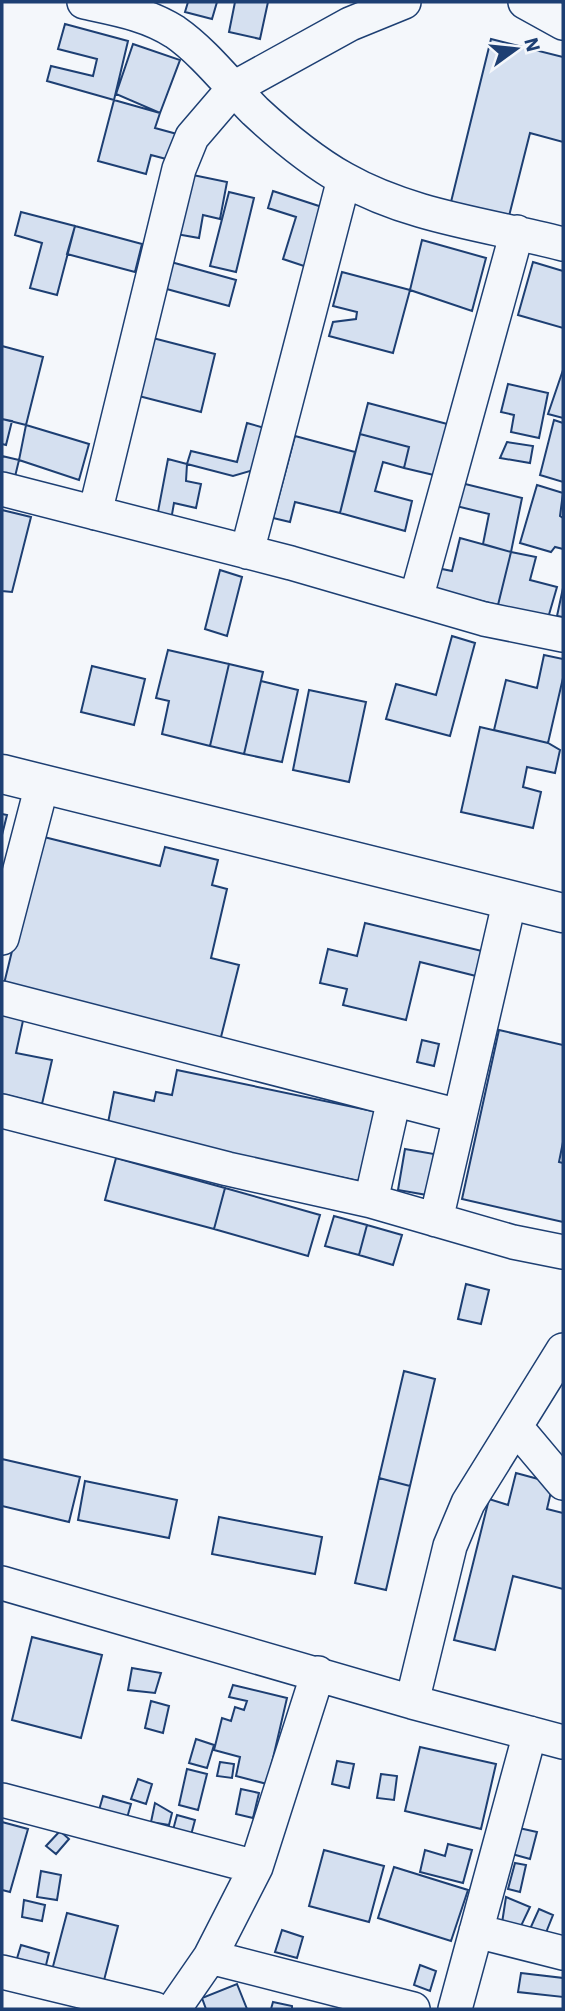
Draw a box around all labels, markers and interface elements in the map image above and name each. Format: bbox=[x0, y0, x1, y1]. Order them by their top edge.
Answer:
north arrow bbox=[481, 14, 551, 84]
text: N bbox=[519, 35, 546, 54]

